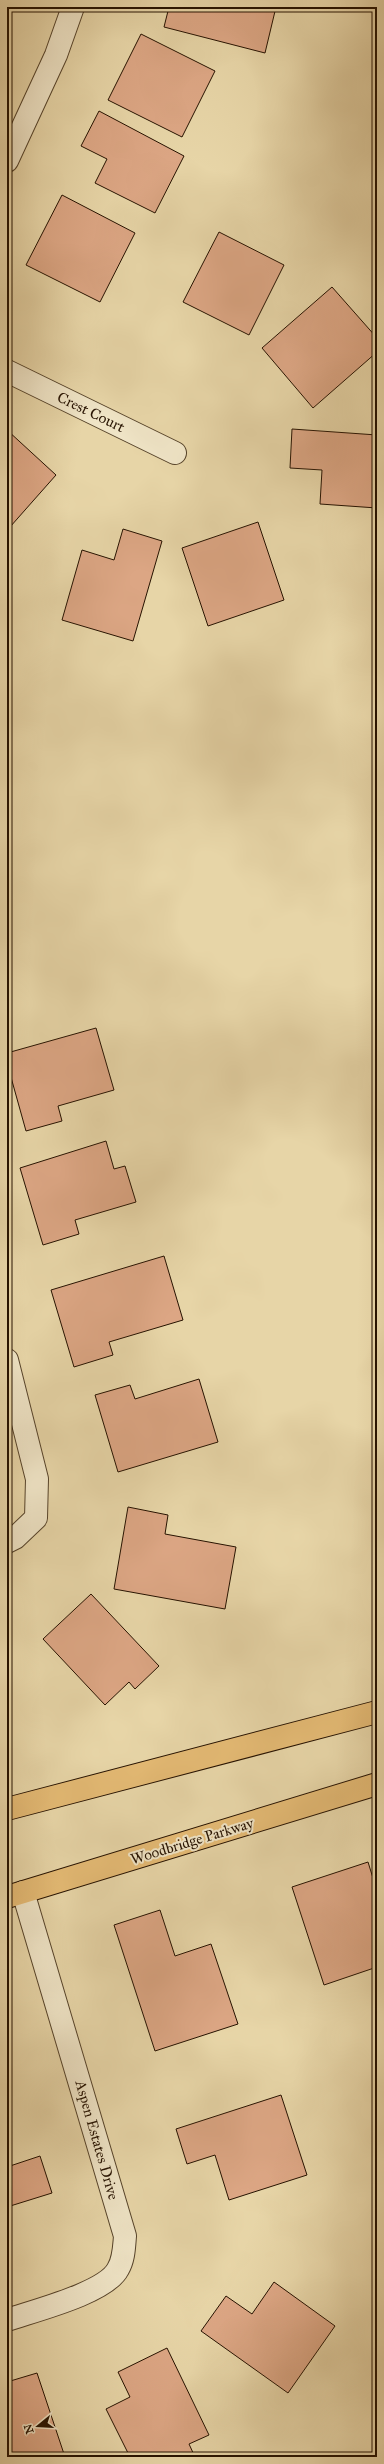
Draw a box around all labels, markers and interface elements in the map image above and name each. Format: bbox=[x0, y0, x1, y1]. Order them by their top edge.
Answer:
street label: Crest Court bbox=[54, 388, 128, 436]
street label: Woodbridge Parkway bbox=[128, 1813, 257, 1868]
street label: Aspen Estates Drive bbox=[71, 2077, 123, 2202]
north arrow bbox=[18, 2406, 58, 2446]
text: N bbox=[21, 2422, 37, 2435]

